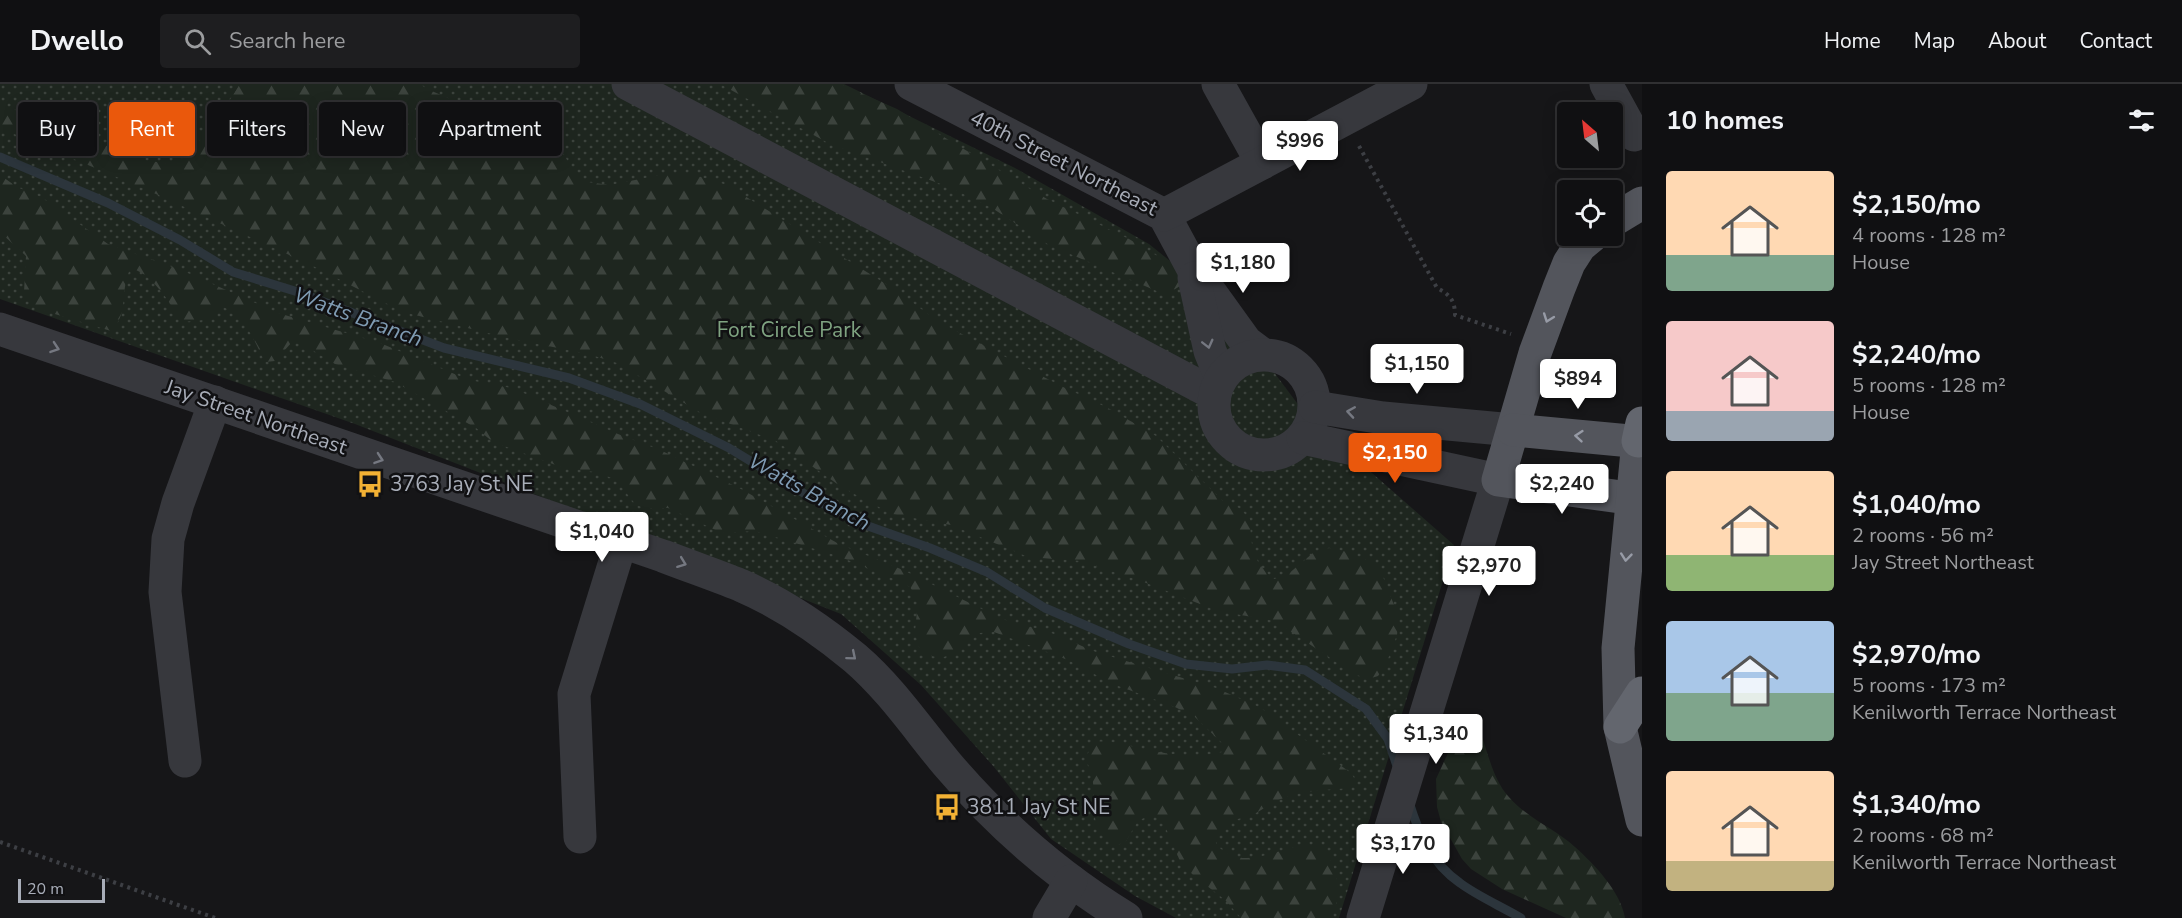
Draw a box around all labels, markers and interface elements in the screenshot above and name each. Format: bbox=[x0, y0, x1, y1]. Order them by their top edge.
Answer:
search box bbox=[160, 14, 580, 68]
text: Dwello bbox=[30, 22, 124, 60]
icon: search bbox=[181, 25, 214, 58]
text: Search here bbox=[229, 26, 346, 56]
text: Home bbox=[1824, 27, 1881, 55]
text: Map bbox=[1914, 27, 1955, 55]
text: About bbox=[1988, 27, 2046, 55]
text: Contact bbox=[2079, 27, 2152, 55]
chip: Buy bbox=[18, 102, 97, 156]
chip: Rent bbox=[109, 102, 195, 156]
chip: Filters bbox=[207, 102, 307, 156]
chip: New bbox=[319, 102, 406, 156]
chip: Apartment bbox=[418, 102, 562, 156]
north arrow bbox=[1557, 102, 1623, 168]
map controls bbox=[1557, 102, 1623, 246]
text: 10 homes bbox=[1666, 103, 1784, 138]
street label: 40th Street Northeast bbox=[966, 104, 1163, 223]
icon: filters bbox=[2125, 104, 2158, 137]
pin: $996 bbox=[1264, 121, 1336, 172]
text: $996 bbox=[1276, 127, 1324, 154]
button: locate bbox=[1557, 180, 1623, 246]
text: $2,150/mo bbox=[1852, 187, 1981, 222]
icon: home bbox=[1714, 195, 1786, 267]
text: 4 rooms · 128 m² bbox=[1852, 222, 2006, 249]
pin: $1,180 bbox=[1194, 243, 1292, 294]
text: $1,180 bbox=[1211, 249, 1275, 276]
text: House bbox=[1852, 249, 1910, 276]
water label: Watts Branch bbox=[289, 280, 427, 354]
one-way arrow bbox=[1542, 312, 1555, 322]
park label: Fort Circle Park bbox=[717, 316, 862, 344]
text: $2,240/mo bbox=[1852, 337, 1981, 372]
one-way arrow bbox=[1201, 339, 1214, 349]
one-way arrow bbox=[49, 340, 60, 353]
pin: $1,150 bbox=[1368, 344, 1466, 395]
icon: home bbox=[1714, 345, 1786, 417]
text: $1,150 bbox=[1385, 350, 1449, 377]
pin: $894 bbox=[1542, 359, 1614, 410]
text: $894 bbox=[1554, 365, 1602, 392]
street label: Jay Street Northeast bbox=[160, 372, 351, 462]
text: 5 rooms · 128 m² bbox=[1852, 372, 2006, 399]
text: House bbox=[1852, 399, 1910, 426]
one-way arrow bbox=[1346, 407, 1355, 419]
one-way arrow bbox=[1575, 430, 1584, 443]
pin: $2,150 bbox=[1346, 433, 1444, 484]
text: $2,150 bbox=[1363, 439, 1427, 466]
water label: Watts Branch bbox=[742, 446, 876, 538]
one-way arrow bbox=[373, 452, 384, 465]
pin: $2,240 bbox=[1513, 464, 1611, 515]
bus stop icon: 3763 Jay St NE bbox=[355, 469, 385, 499]
place label: 3763 Jay St NE bbox=[390, 470, 533, 498]
text: $2,240 bbox=[1530, 470, 1594, 497]
text: $1,040/mo bbox=[1852, 487, 1981, 522]
icon: home bbox=[1714, 495, 1786, 567]
pin: $1,040 bbox=[553, 512, 651, 563]
text: $1,040 bbox=[570, 518, 634, 545]
text: 2 rooms · 56 m² bbox=[1852, 522, 1994, 549]
pin: $2,970 bbox=[1440, 546, 1538, 597]
text: Jay Street Northeast bbox=[1852, 549, 2034, 576]
text: $2,970 bbox=[1457, 552, 1521, 579]
one-way arrow bbox=[1620, 552, 1633, 561]
one-way arrow bbox=[676, 556, 687, 569]
text: $2,970/mo bbox=[1852, 637, 1981, 672]
icon: home bbox=[1714, 645, 1786, 717]
one-way arrow bbox=[845, 649, 856, 660]
text: 5 rooms · 173 m² bbox=[1852, 672, 2006, 699]
text: Kenilworth Terrace Northeast bbox=[1852, 699, 2116, 726]
pin: $1,340 bbox=[1387, 714, 1485, 765]
text: $1,340 bbox=[1404, 720, 1468, 747]
text: $1,340/mo bbox=[1852, 787, 1981, 822]
bus stop icon: 3811 Jay St NE bbox=[932, 792, 962, 822]
place label: 3811 Jay St NE bbox=[967, 793, 1110, 821]
icon: home bbox=[1714, 795, 1786, 867]
text: 2 rooms · 68 m² bbox=[1852, 822, 1994, 849]
pin: $3,170 bbox=[1354, 824, 1452, 875]
text: $3,170 bbox=[1371, 830, 1435, 857]
text: Kenilworth Terrace Northeast bbox=[1852, 849, 2116, 876]
scale bar bbox=[18, 876, 105, 904]
text: 20 m bbox=[27, 878, 64, 900]

